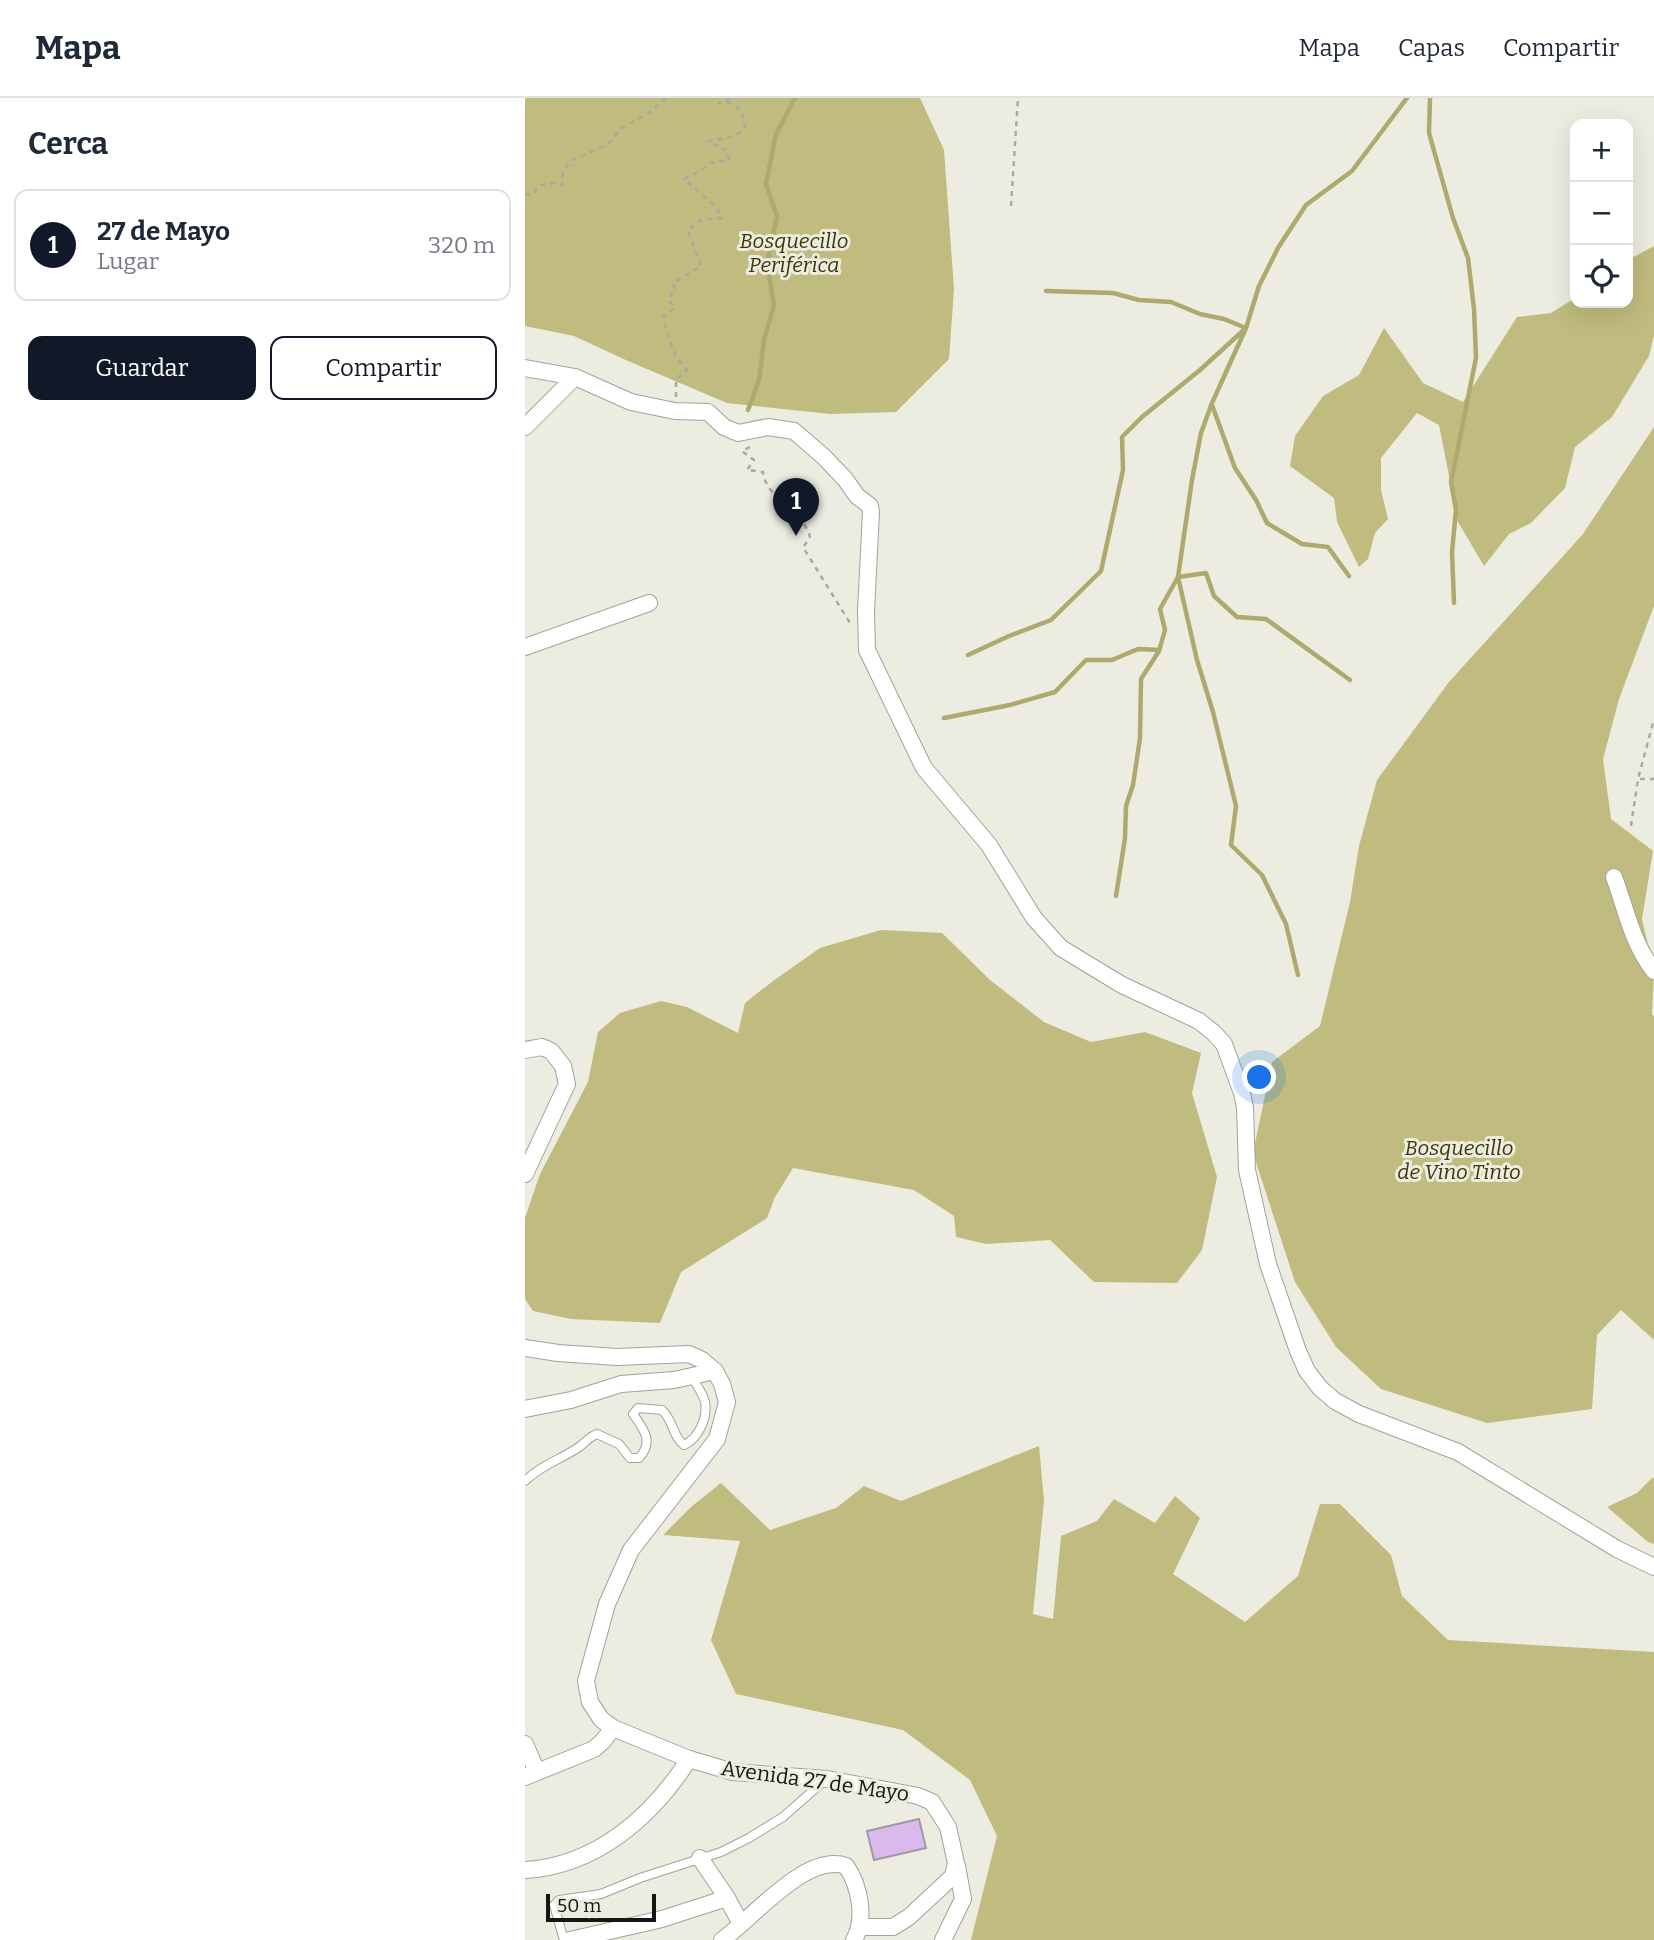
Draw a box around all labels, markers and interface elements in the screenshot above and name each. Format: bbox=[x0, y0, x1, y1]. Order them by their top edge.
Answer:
text: Mapa bbox=[35, 28, 120, 68]
text: Mapa bbox=[1298, 34, 1360, 62]
text: Capas bbox=[1398, 34, 1465, 62]
text: Compartir bbox=[1503, 34, 1619, 62]
map controls bbox=[1570, 119, 1633, 308]
button: + bbox=[1570, 119, 1633, 182]
text: Cerca bbox=[28, 126, 108, 162]
button: − bbox=[1570, 182, 1633, 245]
text: 27 de Mayo bbox=[97, 216, 230, 247]
park label: Bosquecillo Periférica bbox=[740, 228, 848, 278]
text: 1 bbox=[48, 231, 58, 259]
text: 320 m bbox=[428, 231, 495, 259]
button: locate bbox=[1570, 245, 1633, 308]
text: Lugar bbox=[97, 247, 159, 275]
button: Guardar bbox=[28, 336, 256, 400]
button: Compartir bbox=[270, 336, 497, 400]
pin: 1 bbox=[773, 478, 819, 536]
your location bbox=[1242, 1060, 1276, 1094]
park label: Bosquecillo de Vino Tinto bbox=[1397, 1135, 1521, 1185]
street label: Avenida 27 de Mayo bbox=[719, 1755, 911, 1807]
scale bar bbox=[546, 1891, 656, 1923]
text: 50 m bbox=[557, 1894, 601, 1917]

